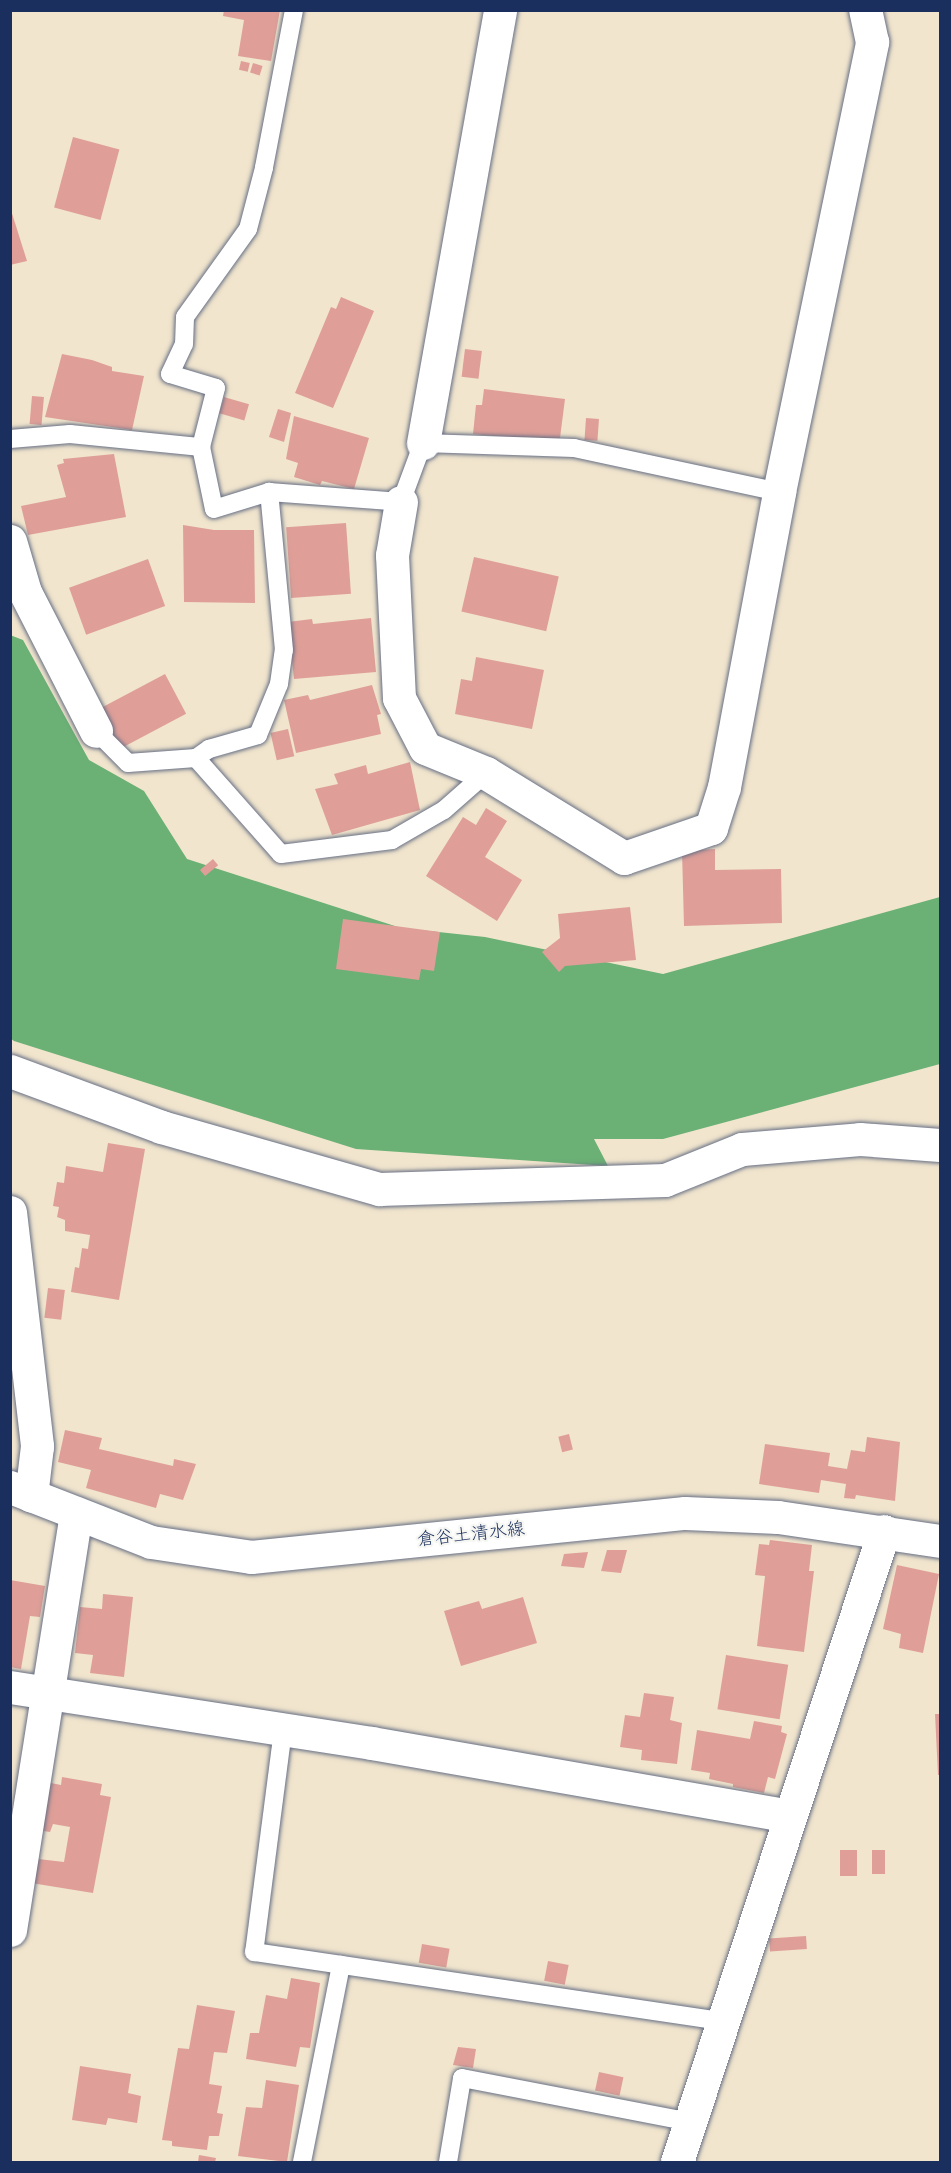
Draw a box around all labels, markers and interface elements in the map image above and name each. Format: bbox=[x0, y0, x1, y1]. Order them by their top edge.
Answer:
street label: 倉谷土清水線 bbox=[416, 1519, 526, 1551]

